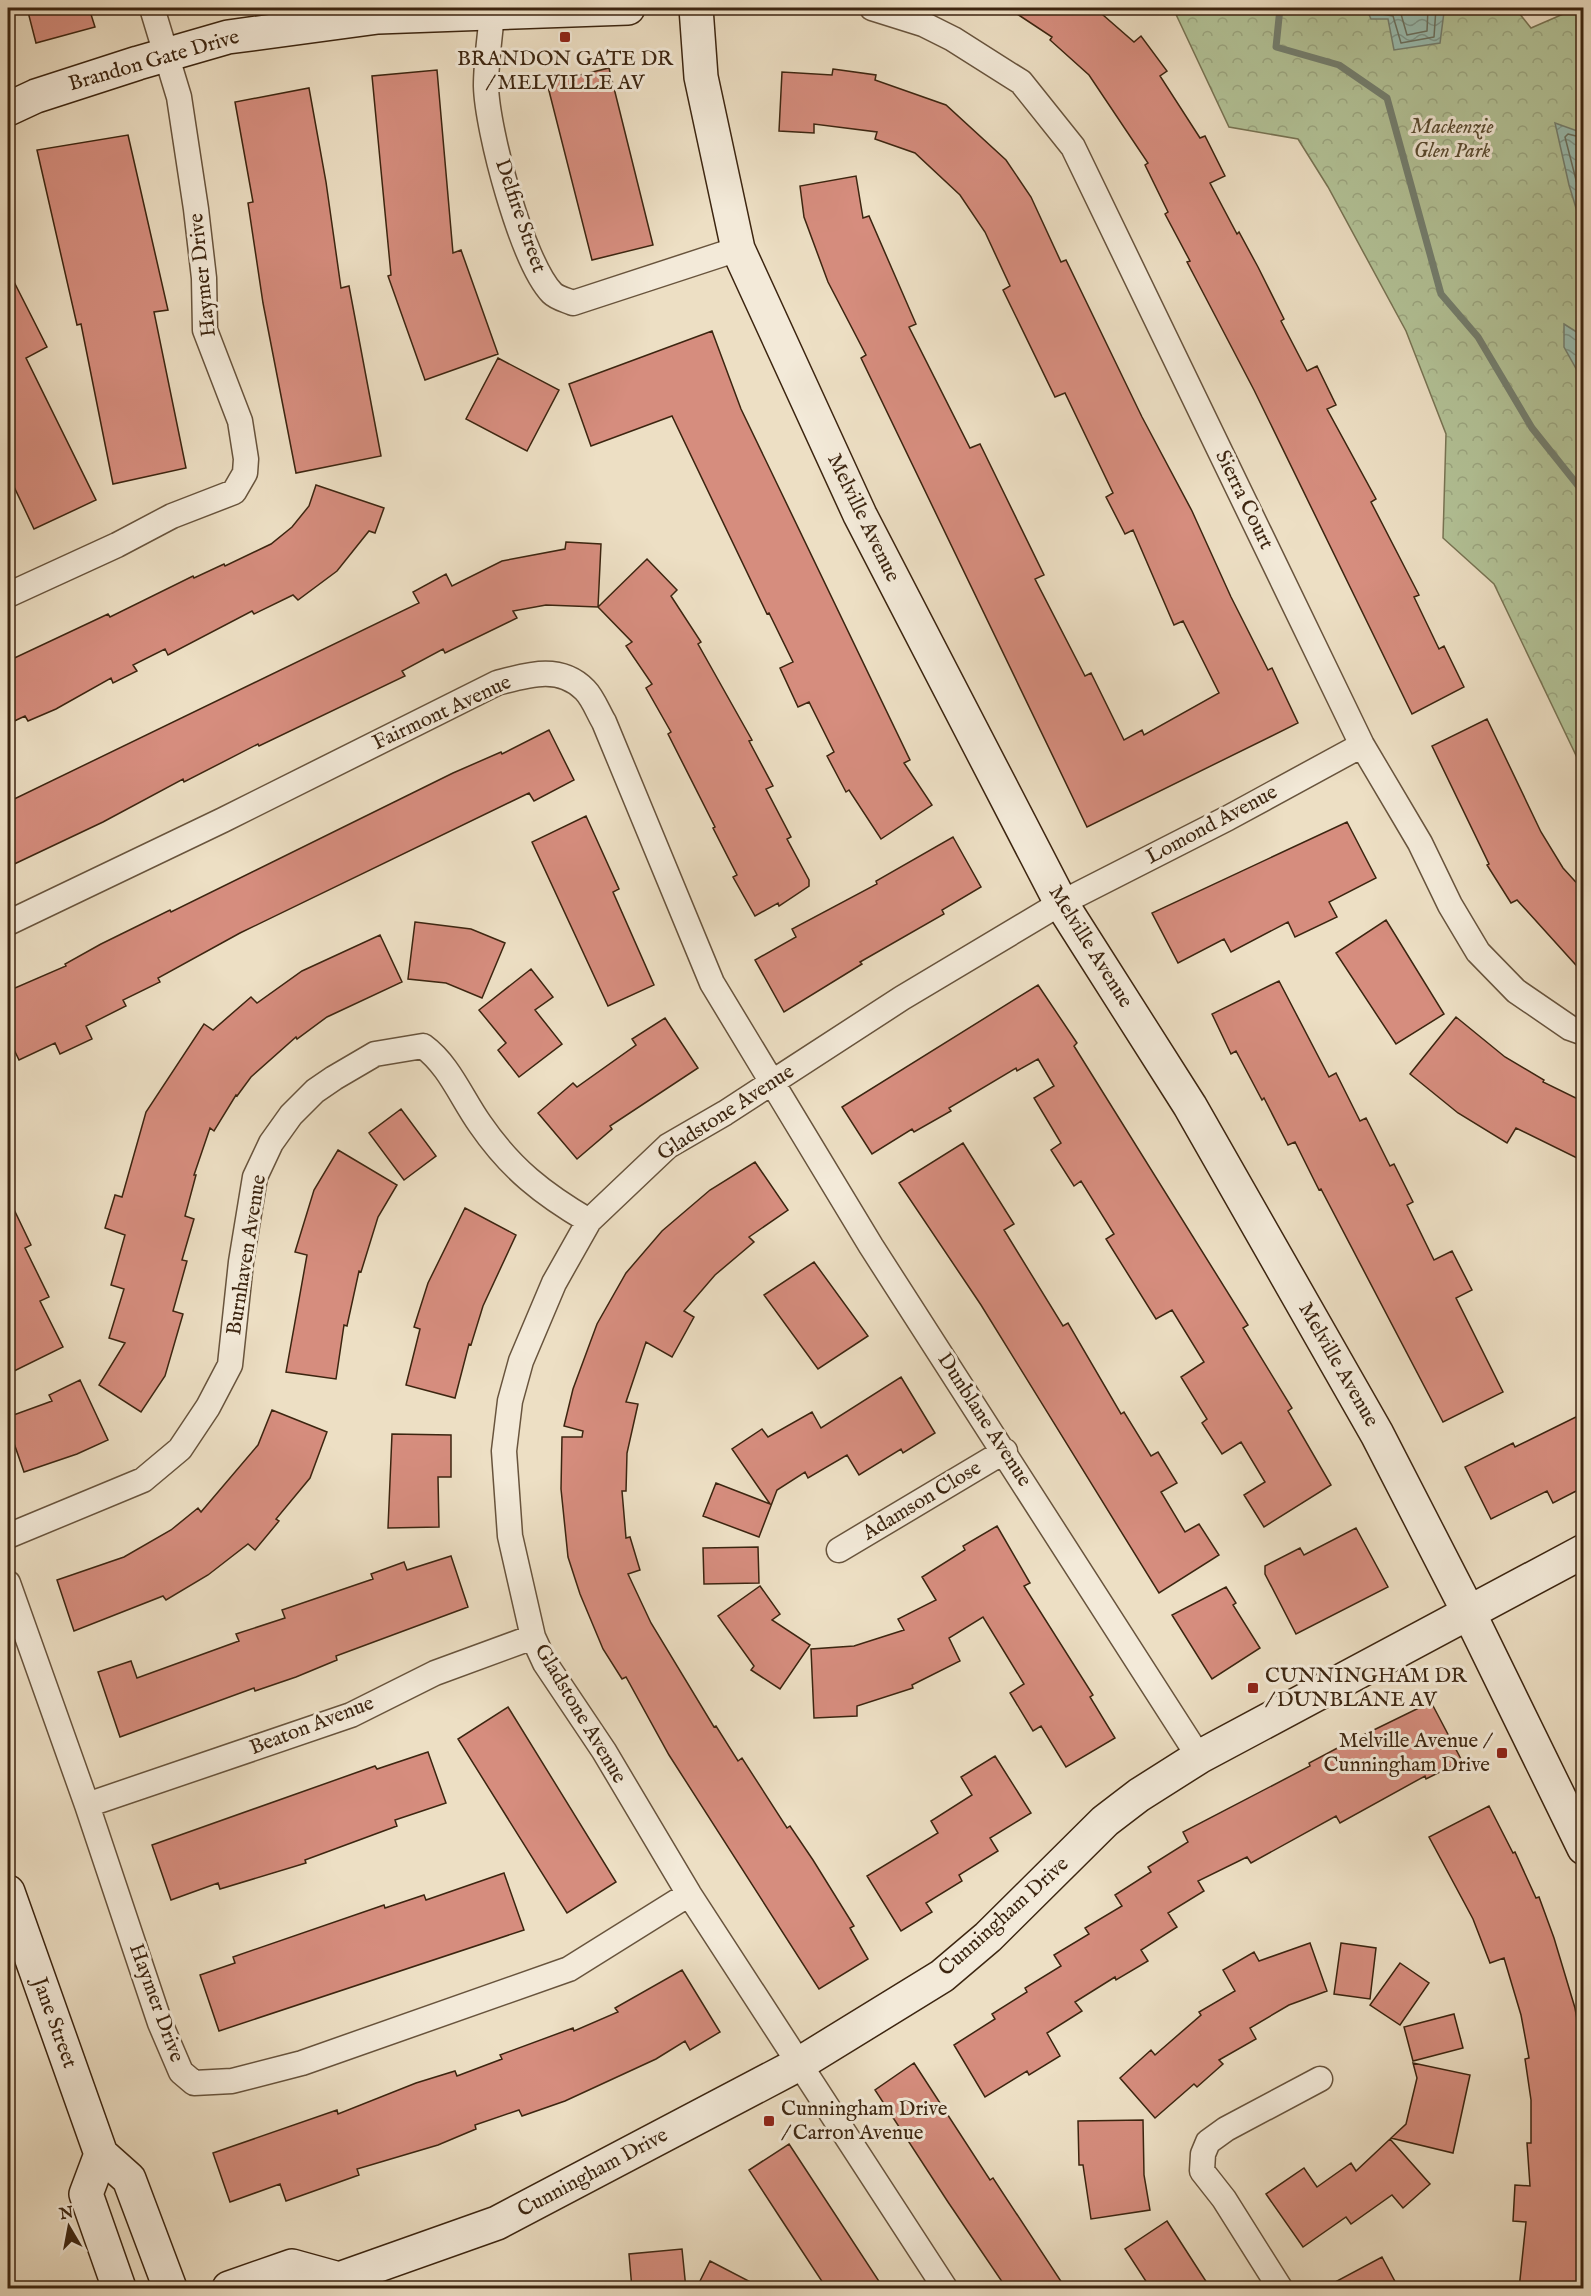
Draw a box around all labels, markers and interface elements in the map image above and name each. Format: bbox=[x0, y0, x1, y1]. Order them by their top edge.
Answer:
street label: Brandon Gate Drive bbox=[66, 24, 243, 98]
marker: BRANDON GATE DR / MELVILLE AV bbox=[558, 30, 572, 44]
place label: BRANDON GATE DR / MELVILLE AV bbox=[457, 46, 674, 97]
park label: Mackenzie Glen Park bbox=[1410, 114, 1494, 165]
street label: Delfire Street bbox=[488, 156, 552, 276]
street label: Haymer Drive bbox=[183, 211, 223, 338]
street label: Sierra Court bbox=[1208, 446, 1280, 554]
street label: Melville Avenue bbox=[820, 449, 906, 587]
street label: Fairmont Avenue bbox=[368, 669, 516, 757]
street label: Lomond Avenue bbox=[1142, 779, 1283, 871]
street label: Melville Avenue bbox=[1042, 881, 1139, 1014]
street label: Gladstone Avenue bbox=[652, 1058, 800, 1167]
street label: Burnhaven Avenue bbox=[221, 1172, 273, 1337]
street label: Melville Avenue bbox=[1291, 1298, 1385, 1432]
street label: Dunblane Avenue bbox=[931, 1348, 1038, 1492]
street label: Adamson Close bbox=[857, 1455, 987, 1548]
street label: Gladstone Avenue bbox=[528, 1639, 632, 1789]
place label: CUNNINGHAM DR / DUNBLANE AV bbox=[1265, 1663, 1468, 1714]
marker: CUNNINGHAM DR / DUNBLANE AV bbox=[1246, 1681, 1260, 1695]
street label: Beaton Avenue bbox=[246, 1690, 378, 1762]
place label: Melville Avenue / Cunningham Drive bbox=[1324, 1728, 1494, 1779]
marker: Melville Avenue / Cunningham Drive bbox=[1495, 1746, 1509, 1760]
street label: Cunningham Drive bbox=[933, 1851, 1075, 1983]
street label: Haymer Drive bbox=[122, 1940, 190, 2066]
street label: Jane Street bbox=[24, 1972, 83, 2072]
place label: Cunningham Drive / Carron Avenue bbox=[781, 2096, 948, 2147]
marker: Cunningham Drive / Carron Avenue bbox=[762, 2114, 776, 2128]
street label: Cunningham Drive bbox=[513, 2122, 673, 2224]
north arrow bbox=[39, 2197, 99, 2257]
text: N bbox=[57, 2203, 75, 2225]

